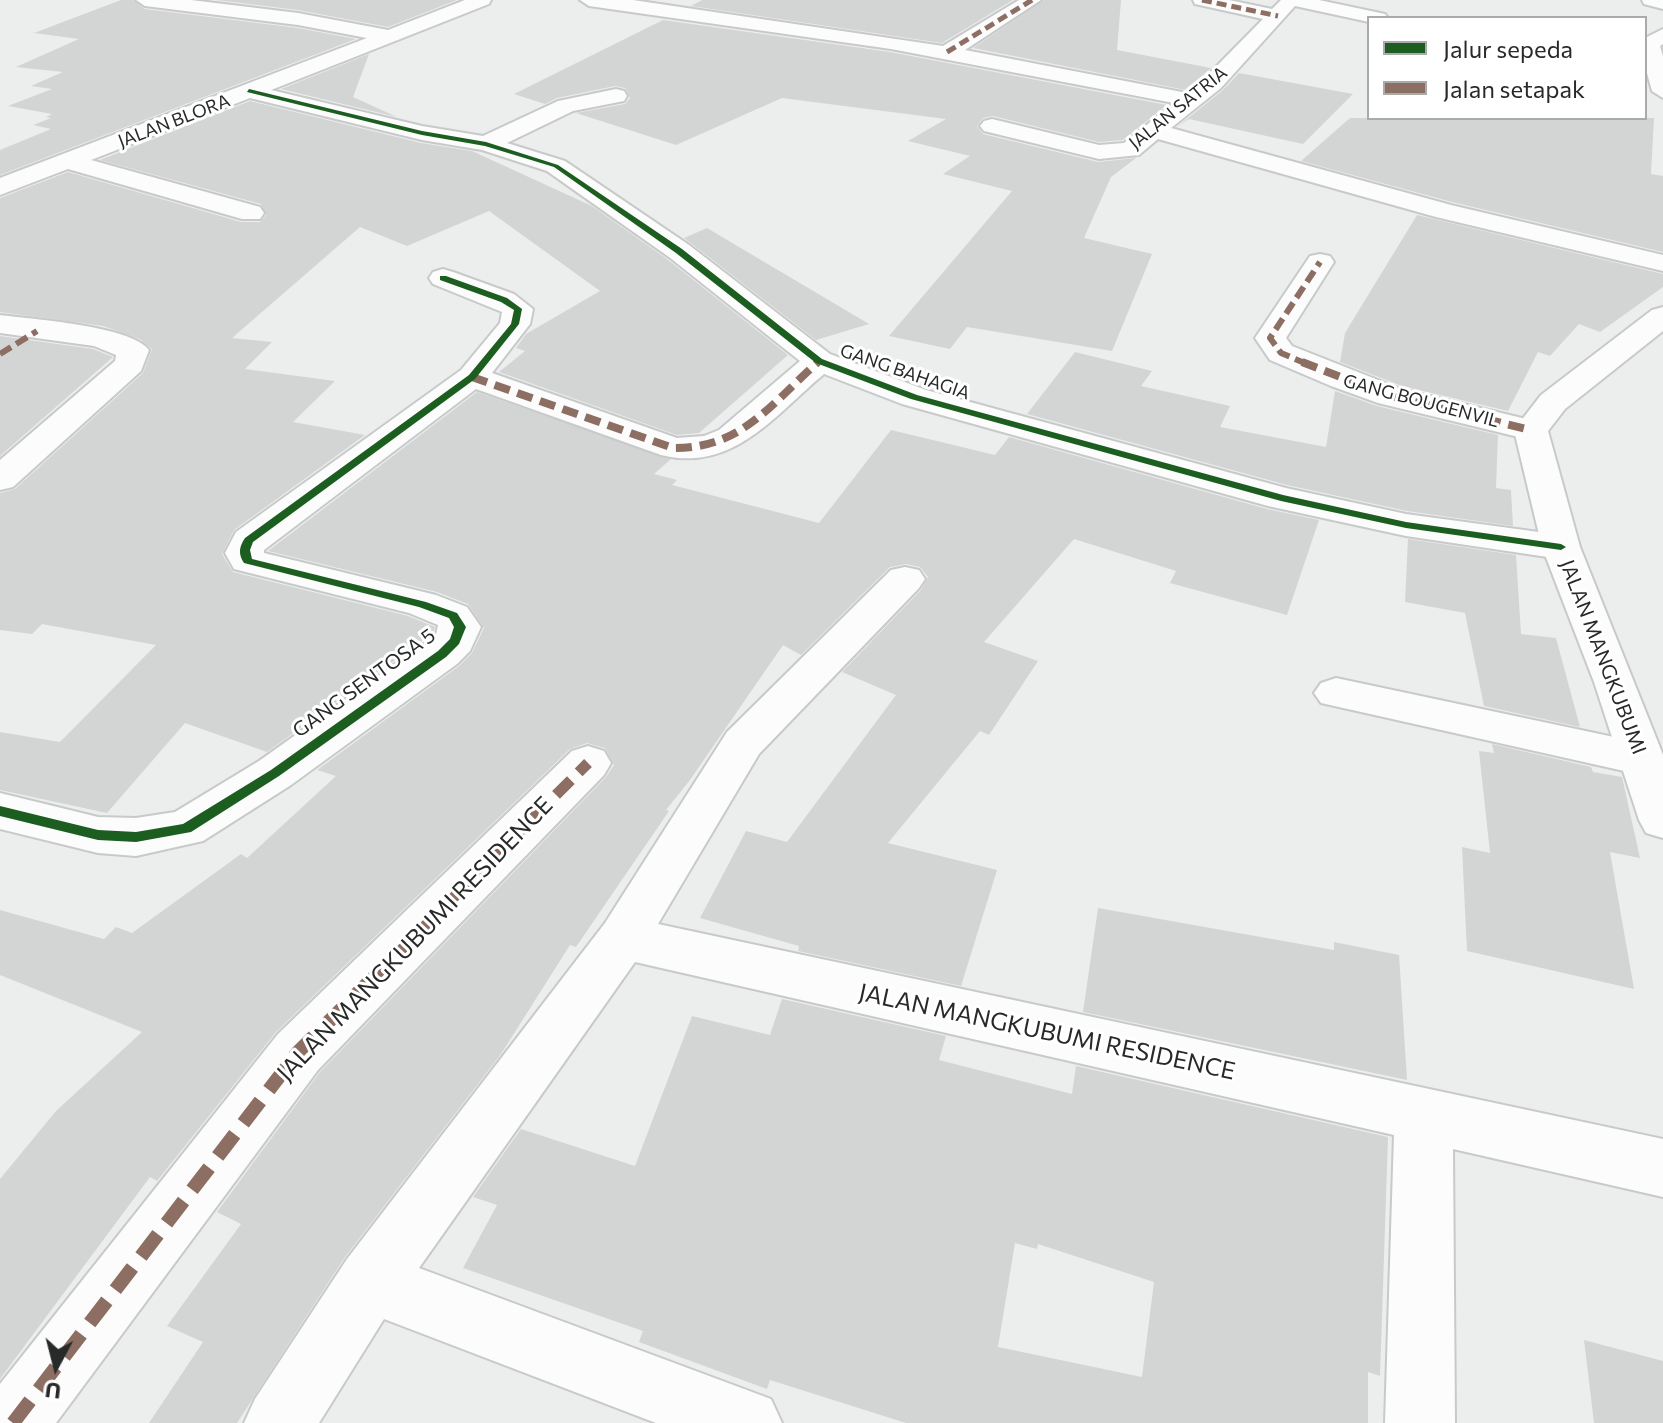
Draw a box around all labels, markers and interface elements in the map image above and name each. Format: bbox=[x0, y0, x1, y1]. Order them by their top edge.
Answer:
legend bbox=[1367, 16, 1647, 120]
text: Jalur sepeda bbox=[1443, 34, 1573, 63]
street label: JALAN SATRIA bbox=[1125, 62, 1231, 154]
text: Jalan setapak bbox=[1443, 74, 1585, 103]
street label: JALAN BLORA bbox=[115, 90, 233, 152]
street label: GANG BAHAGIA bbox=[837, 340, 973, 404]
street label: GANG BOUGENVIL bbox=[1341, 370, 1501, 432]
street label: JALAN MANGKUBUMI bbox=[1555, 556, 1651, 758]
street label: GANG SENTOSA 5 bbox=[288, 623, 440, 743]
street label: JALAN MANGKUBUMI RESIDENCE bbox=[271, 791, 559, 1087]
street label: JALAN MANGKUBUMI RESIDENCE bbox=[856, 978, 1238, 1086]
north arrow bbox=[16, 1327, 96, 1407]
text: U bbox=[43, 1377, 63, 1406]

